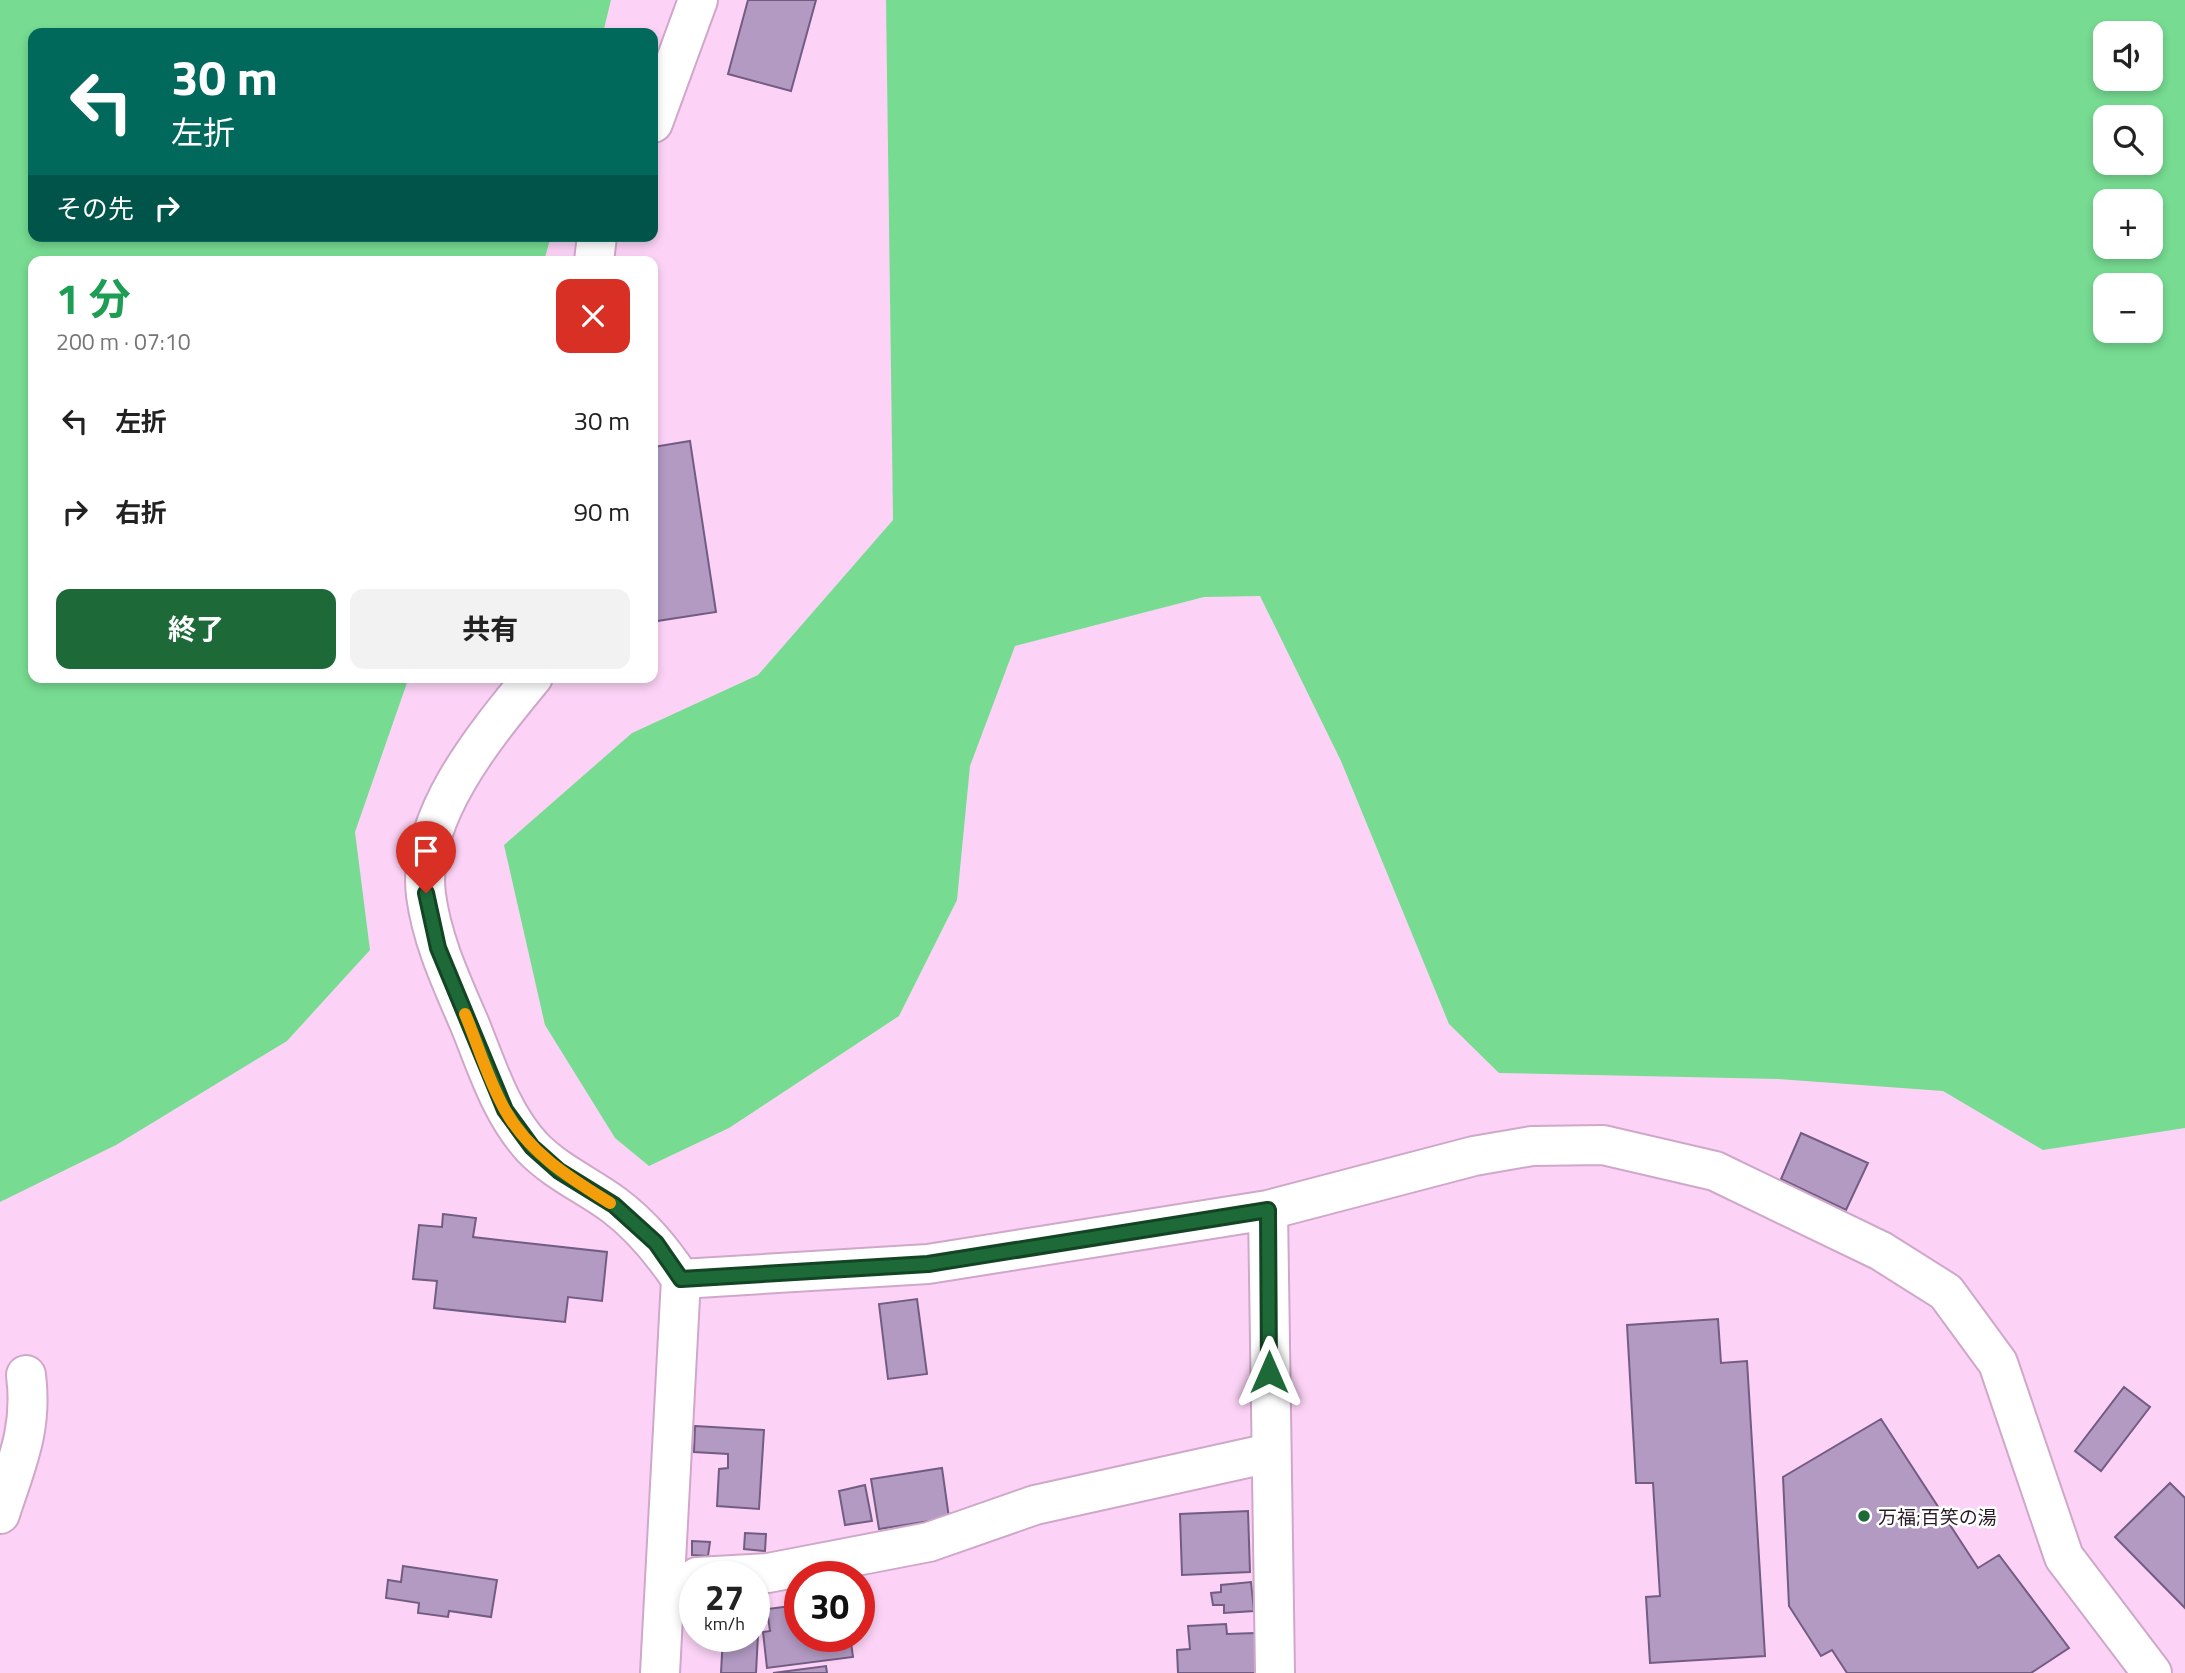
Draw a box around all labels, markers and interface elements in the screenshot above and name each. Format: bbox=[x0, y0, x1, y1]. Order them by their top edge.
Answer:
map controls bbox=[2093, 21, 2163, 343]
button: sound bbox=[2093, 21, 2163, 91]
text: 30 m bbox=[171, 39, 278, 114]
icon: left bbox=[56, 56, 147, 147]
button: search bbox=[2093, 105, 2163, 175]
text: 左折 bbox=[171, 108, 235, 156]
text: その先 bbox=[56, 189, 134, 228]
icon: right bbox=[148, 189, 186, 227]
button: + bbox=[2093, 189, 2163, 259]
text: 1 分 bbox=[56, 266, 131, 330]
button: − bbox=[2093, 273, 2163, 343]
button: close bbox=[556, 279, 630, 353]
text: 200 m · 07:10 bbox=[56, 324, 191, 359]
text: 30 m bbox=[573, 401, 630, 440]
icon: left bbox=[56, 402, 94, 440]
text: 左折 bbox=[115, 402, 167, 441]
text: 90 m bbox=[573, 492, 630, 531]
icon: right bbox=[56, 493, 94, 531]
text: 右折 bbox=[115, 493, 167, 532]
button: 終了 bbox=[56, 589, 336, 669]
button: 共有 bbox=[350, 589, 630, 669]
pin bbox=[396, 821, 456, 893]
icon: arrive bbox=[407, 832, 445, 870]
position arrow bbox=[1232, 1335, 1306, 1409]
place label: 万福;百笑の湯 bbox=[1878, 1502, 1997, 1531]
marker: 万福;百笑の湯 bbox=[1856, 1508, 1872, 1524]
speed limit sign: 30 bbox=[784, 1561, 875, 1652]
text: 27 bbox=[705, 1570, 744, 1624]
text: km/h bbox=[704, 1610, 745, 1637]

